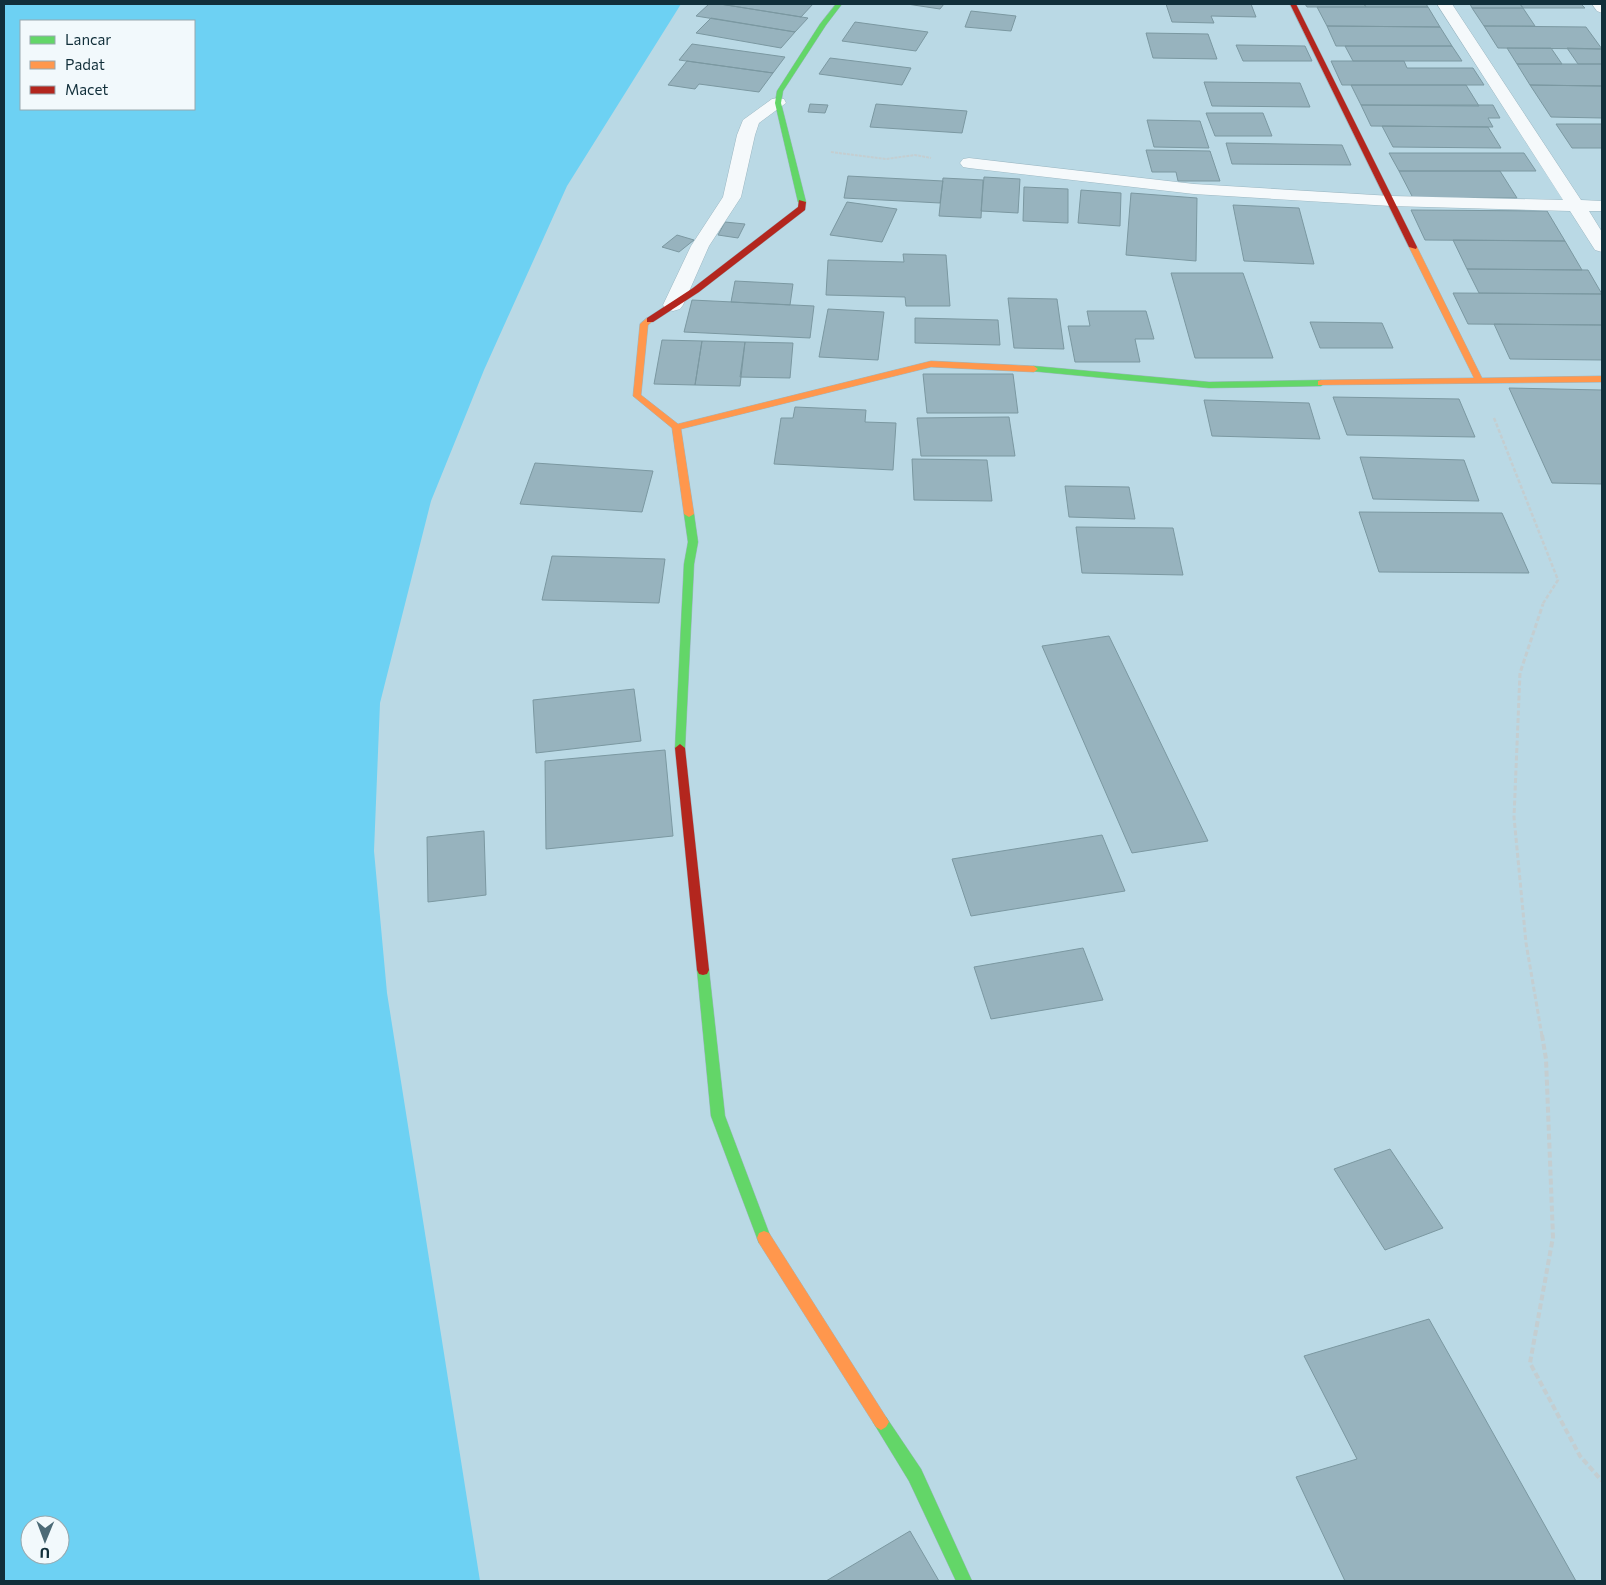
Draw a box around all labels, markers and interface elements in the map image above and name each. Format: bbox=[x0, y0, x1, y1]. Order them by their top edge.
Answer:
legend bbox=[20, 20, 195, 110]
text: Lancar bbox=[65, 30, 111, 48]
text: Padat bbox=[65, 55, 105, 73]
text: Macet bbox=[65, 80, 108, 98]
north arrow bbox=[20, 1515, 70, 1565]
text: U bbox=[40, 1545, 50, 1562]

